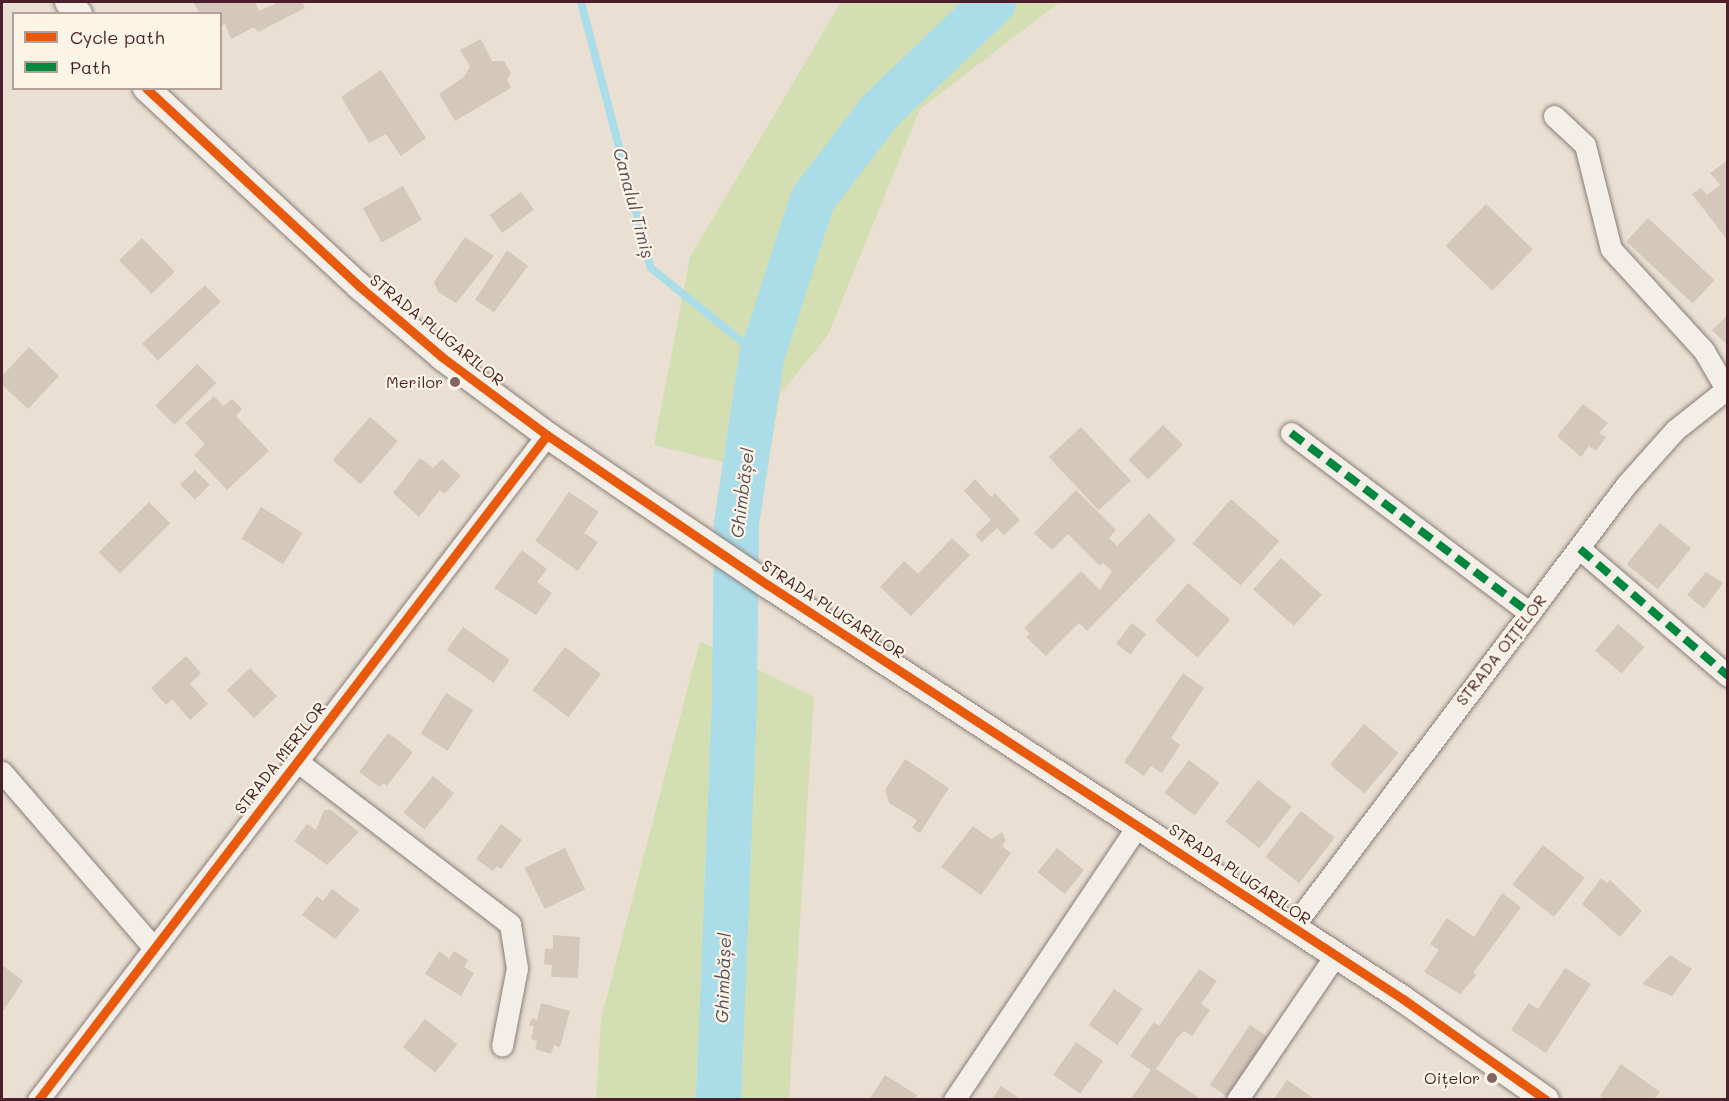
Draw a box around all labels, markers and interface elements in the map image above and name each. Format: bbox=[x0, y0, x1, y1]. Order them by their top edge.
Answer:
legend bbox=[12, 12, 222, 90]
text: Cycle path bbox=[70, 25, 165, 49]
text: Path bbox=[70, 55, 110, 79]
water label: Canalul Timiș bbox=[609, 145, 659, 261]
street label: STRADA PLUGARILOR bbox=[366, 270, 508, 390]
place label: Merilor bbox=[386, 372, 443, 392]
marker: Merilor bbox=[448, 375, 462, 389]
water label: Ghimbășel bbox=[726, 447, 758, 539]
street label: STRADA PLUGARILOR bbox=[758, 556, 908, 662]
street label: STRADA OIȚELOR bbox=[1452, 591, 1550, 709]
street label: STRADA MERILOR bbox=[230, 698, 330, 818]
street label: STRADA PLUGARILOR bbox=[1165, 819, 1315, 929]
water label: Ghimbășel bbox=[711, 932, 735, 1024]
place label: Oițelor bbox=[1424, 1068, 1480, 1088]
marker: Oițelor bbox=[1485, 1071, 1499, 1085]

